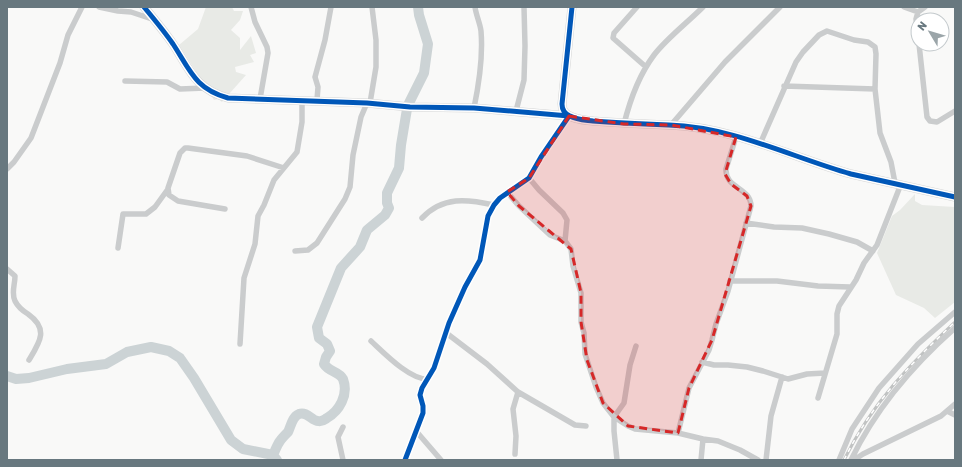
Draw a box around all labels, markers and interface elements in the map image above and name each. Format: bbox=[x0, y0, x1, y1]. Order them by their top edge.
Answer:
north arrow bbox=[910, 12, 950, 52]
text: N bbox=[915, 19, 930, 33]

